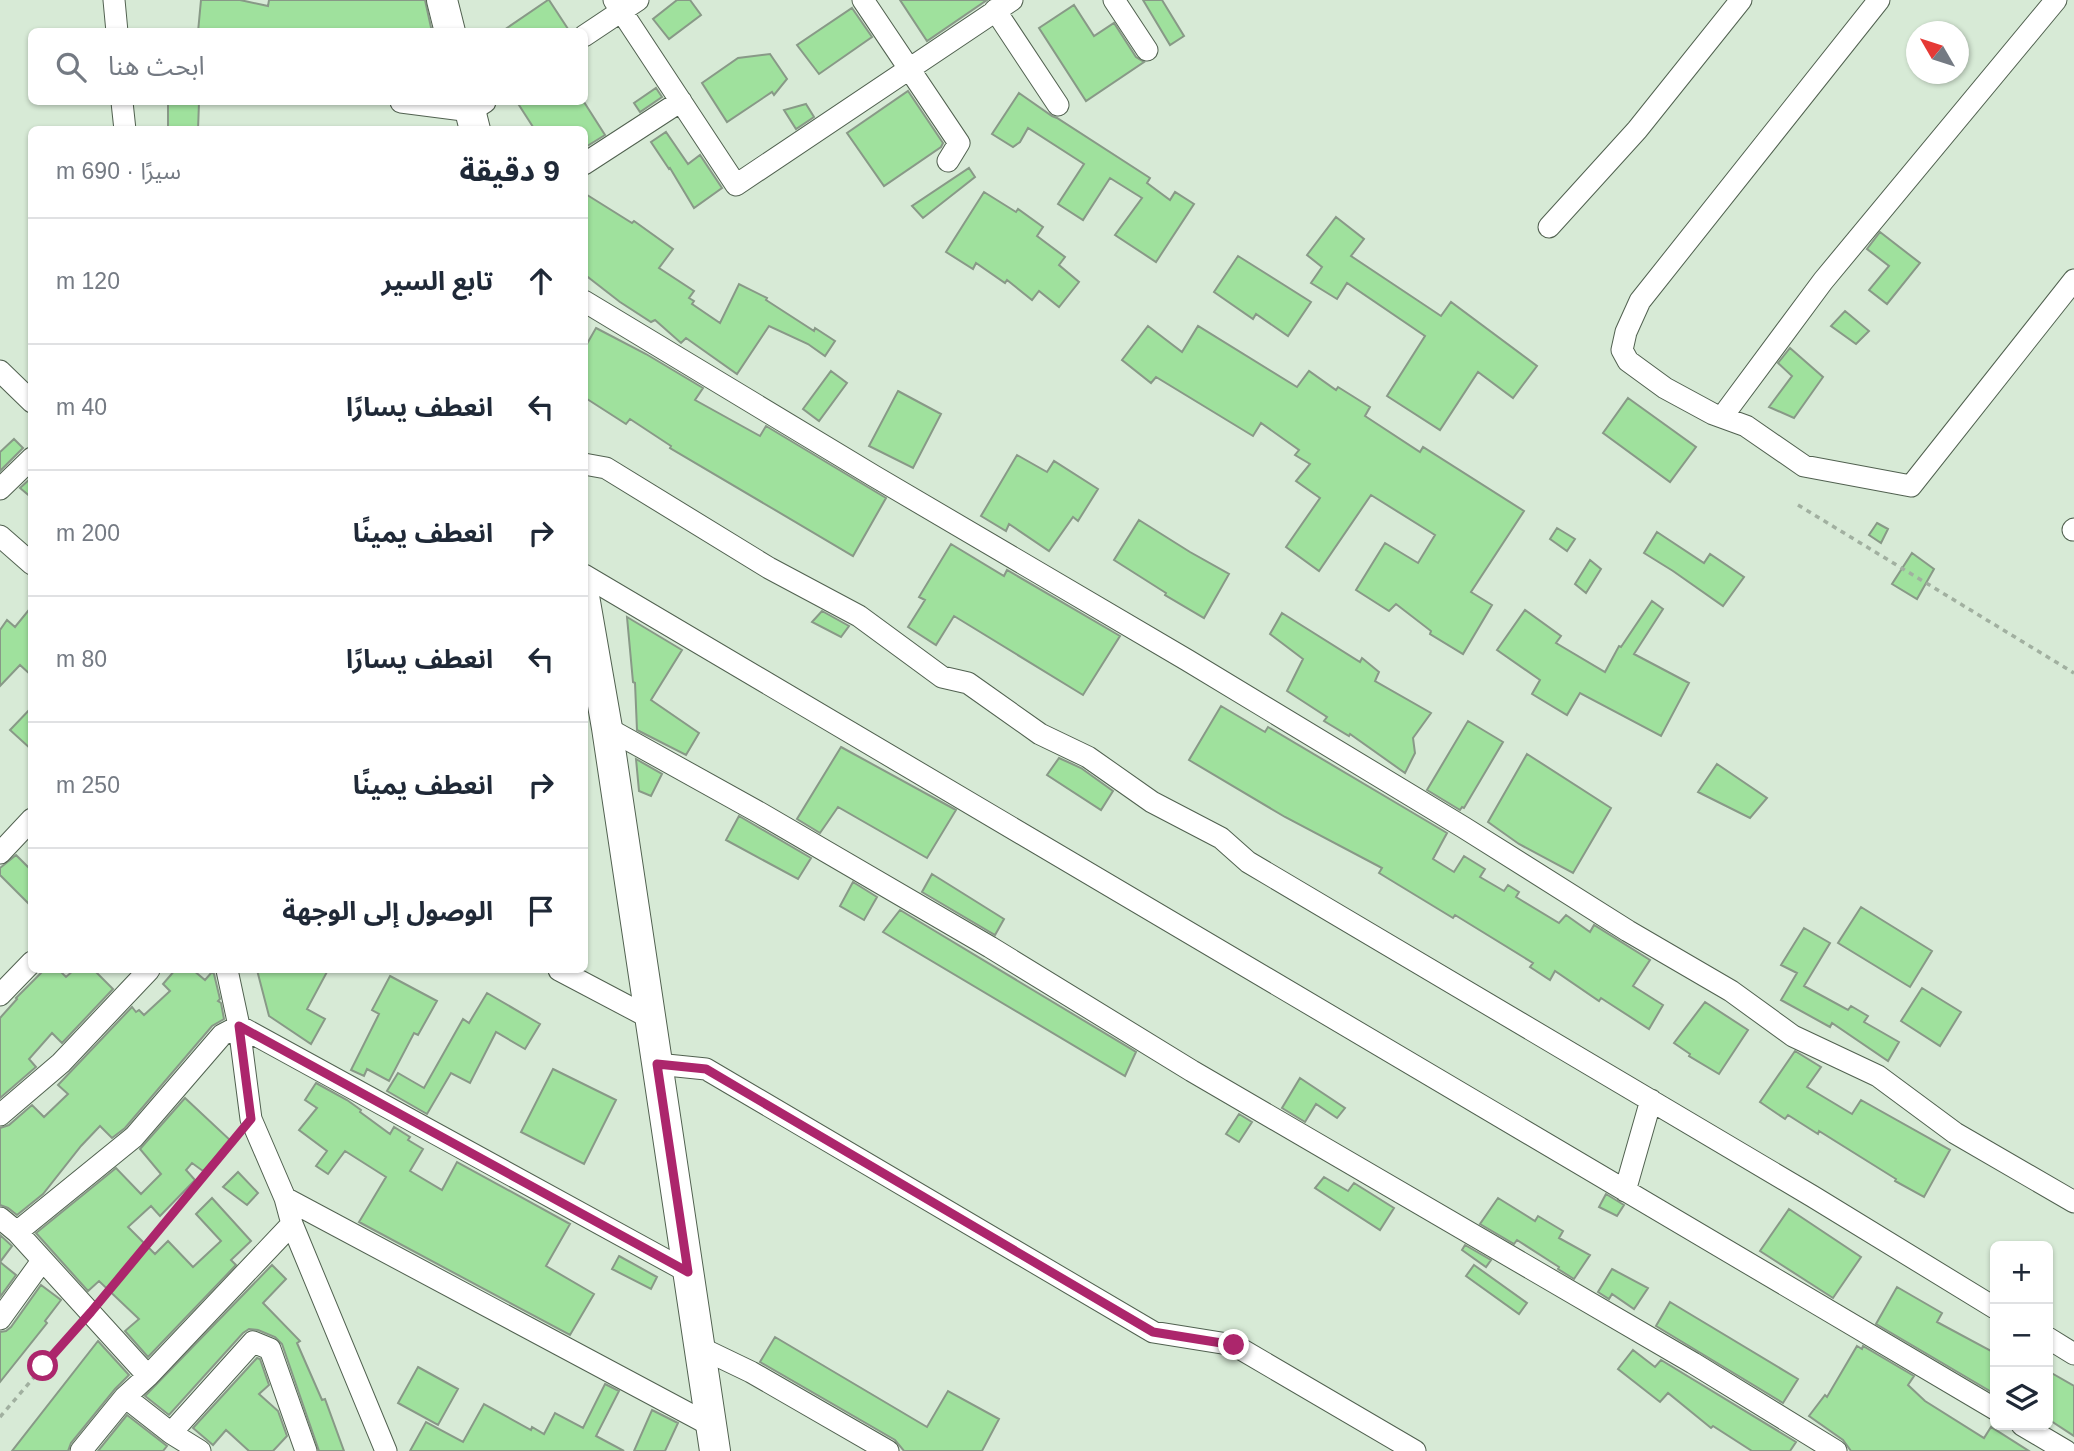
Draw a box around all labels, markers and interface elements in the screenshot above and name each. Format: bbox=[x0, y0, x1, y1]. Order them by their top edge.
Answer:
north arrow bbox=[1906, 21, 1969, 84]
search box bbox=[28, 28, 588, 105]
icon: search bbox=[52, 48, 90, 86]
text: ابحث هنا bbox=[108, 51, 205, 81]
text: 9 دقيقة bbox=[459, 154, 560, 187]
text: سيرًا · 690 m bbox=[56, 158, 181, 184]
icon: ahead bbox=[522, 262, 560, 300]
text: تابع السير bbox=[381, 266, 493, 296]
text: 120 m bbox=[56, 268, 120, 294]
icon: left bbox=[522, 388, 560, 426]
text: انعطف يسارًا bbox=[346, 392, 493, 422]
text: 40 m bbox=[56, 394, 107, 420]
icon: right bbox=[522, 514, 560, 552]
text: انعطف يمينًا bbox=[353, 518, 493, 548]
text: 200 m bbox=[56, 520, 120, 546]
icon: left bbox=[522, 640, 560, 678]
text: انعطف يسارًا bbox=[346, 644, 493, 674]
text: 80 m bbox=[56, 646, 107, 672]
icon: right bbox=[522, 766, 560, 804]
text: انعطف يمينًا bbox=[353, 770, 493, 800]
text: 250 m bbox=[56, 772, 120, 798]
icon: arrive bbox=[522, 892, 560, 930]
text: الوصول إلى الوجهة bbox=[282, 896, 493, 926]
map controls bbox=[1990, 1241, 2053, 1430]
button: + bbox=[1990, 1241, 2053, 1304]
button: − bbox=[1990, 1304, 2053, 1367]
route end bbox=[1218, 1329, 1249, 1360]
route start bbox=[27, 1350, 58, 1381]
button: layers bbox=[1990, 1367, 2053, 1430]

